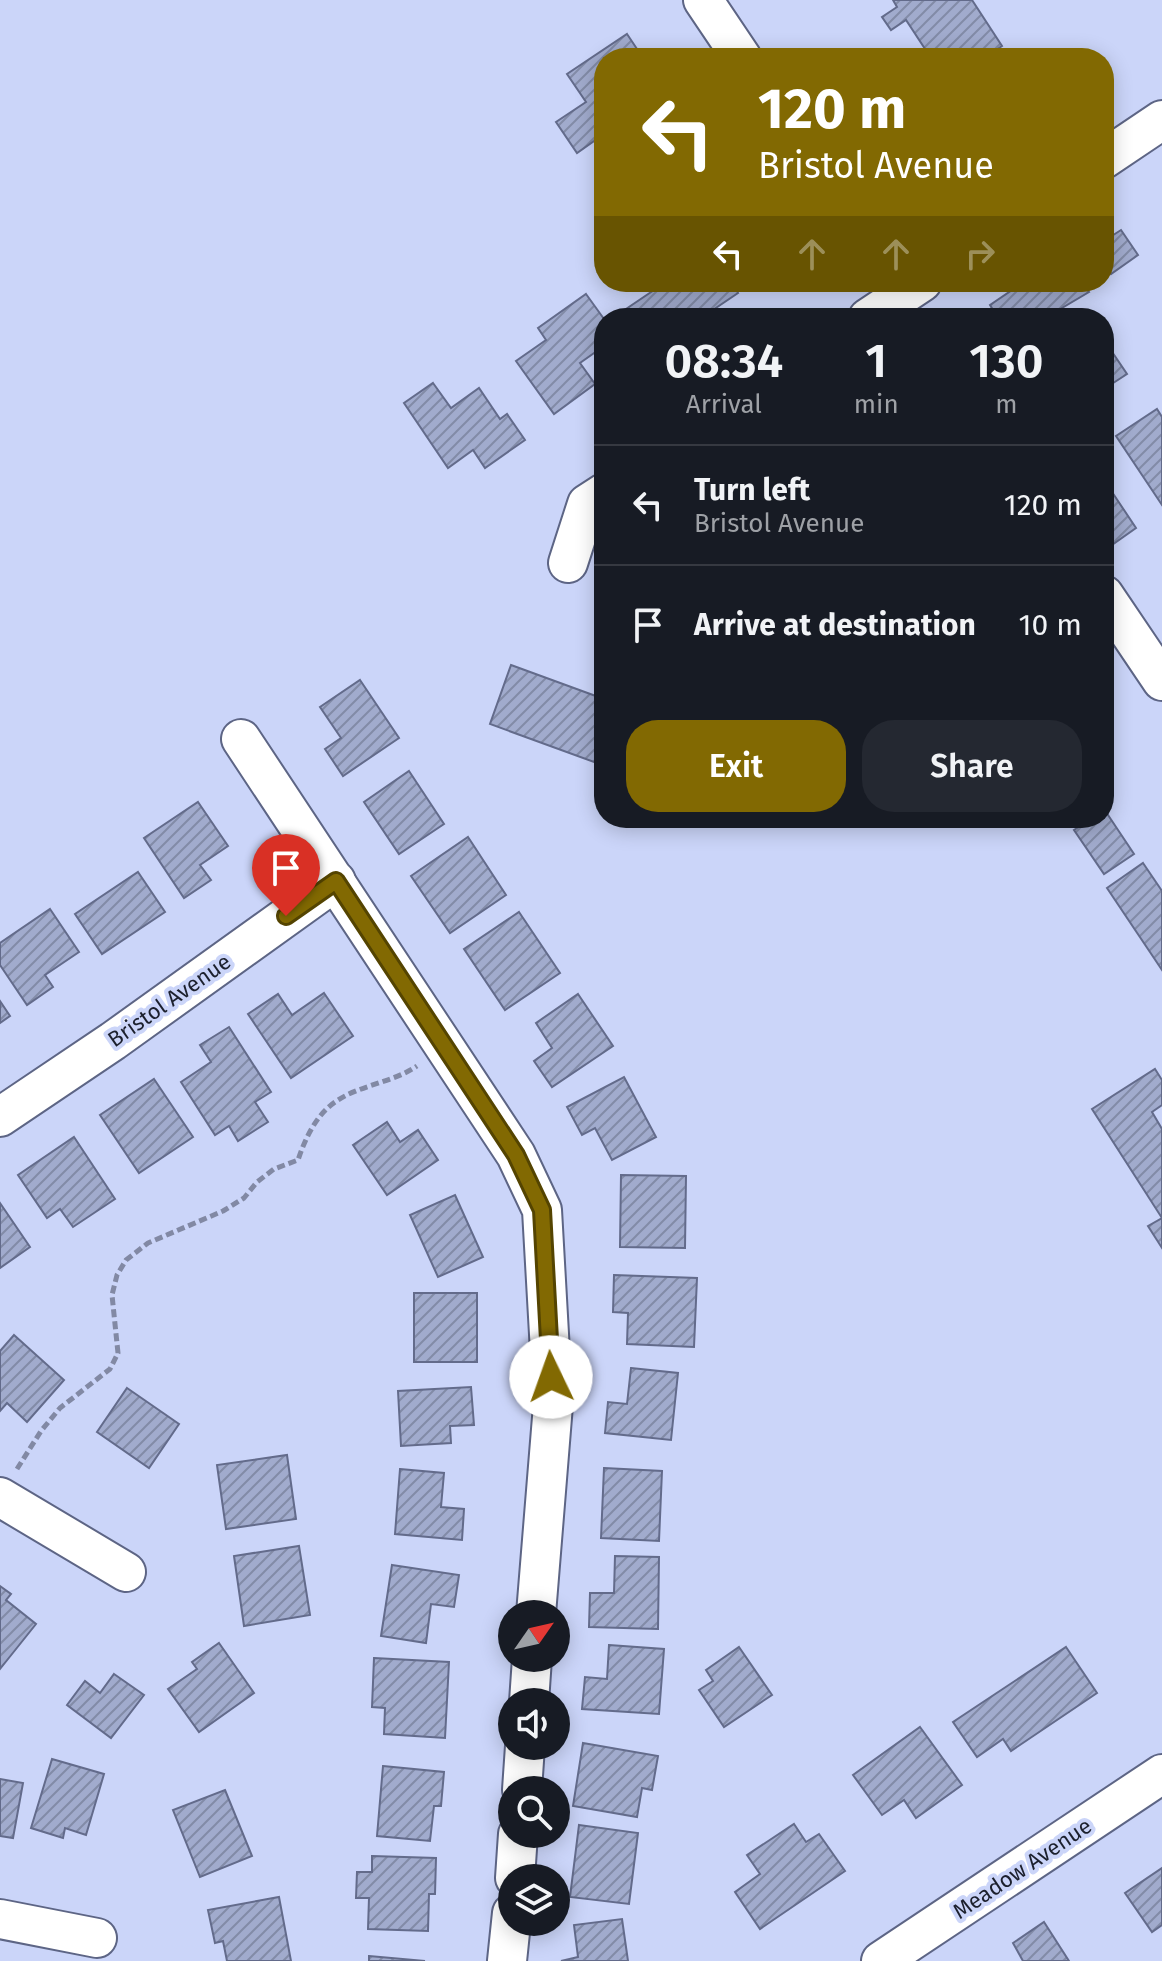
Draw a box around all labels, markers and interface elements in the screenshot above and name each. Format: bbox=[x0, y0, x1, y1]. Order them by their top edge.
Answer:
text: 120 m bbox=[758, 76, 906, 143]
icon: left bbox=[626, 80, 730, 184]
text: Bristol Avenue bbox=[758, 144, 994, 188]
icon: left bbox=[706, 232, 750, 276]
icon: ahead bbox=[790, 232, 834, 276]
icon: ahead bbox=[874, 232, 918, 276]
icon: right bbox=[958, 232, 1002, 276]
text: 08:34 bbox=[664, 332, 783, 390]
text: 1 bbox=[865, 332, 887, 390]
text: 130 bbox=[969, 332, 1044, 390]
text: Arrival bbox=[686, 389, 762, 420]
text: min bbox=[854, 389, 899, 420]
text: m bbox=[995, 389, 1017, 420]
text: Turn left bbox=[694, 472, 810, 508]
icon: left bbox=[626, 483, 670, 527]
text: 120 m bbox=[1004, 487, 1082, 523]
text: Bristol Avenue bbox=[694, 508, 864, 539]
icon: arrive bbox=[626, 603, 670, 647]
text: Arrive at destination bbox=[694, 607, 976, 643]
text: 10 m bbox=[1019, 607, 1082, 643]
button: Exit bbox=[626, 720, 846, 812]
button: Share bbox=[862, 720, 1082, 812]
pin bbox=[252, 834, 320, 916]
icon: arrive bbox=[264, 846, 308, 890]
street label: Bristol Avenue bbox=[103, 948, 236, 1053]
position arrow bbox=[509, 1335, 593, 1419]
north arrow bbox=[498, 1600, 570, 1672]
map controls bbox=[498, 1600, 570, 1936]
button: sound bbox=[498, 1688, 570, 1760]
button: search bbox=[498, 1776, 570, 1848]
street label: Meadow Avenue bbox=[948, 1812, 1097, 1925]
button: layers bbox=[498, 1864, 570, 1936]

